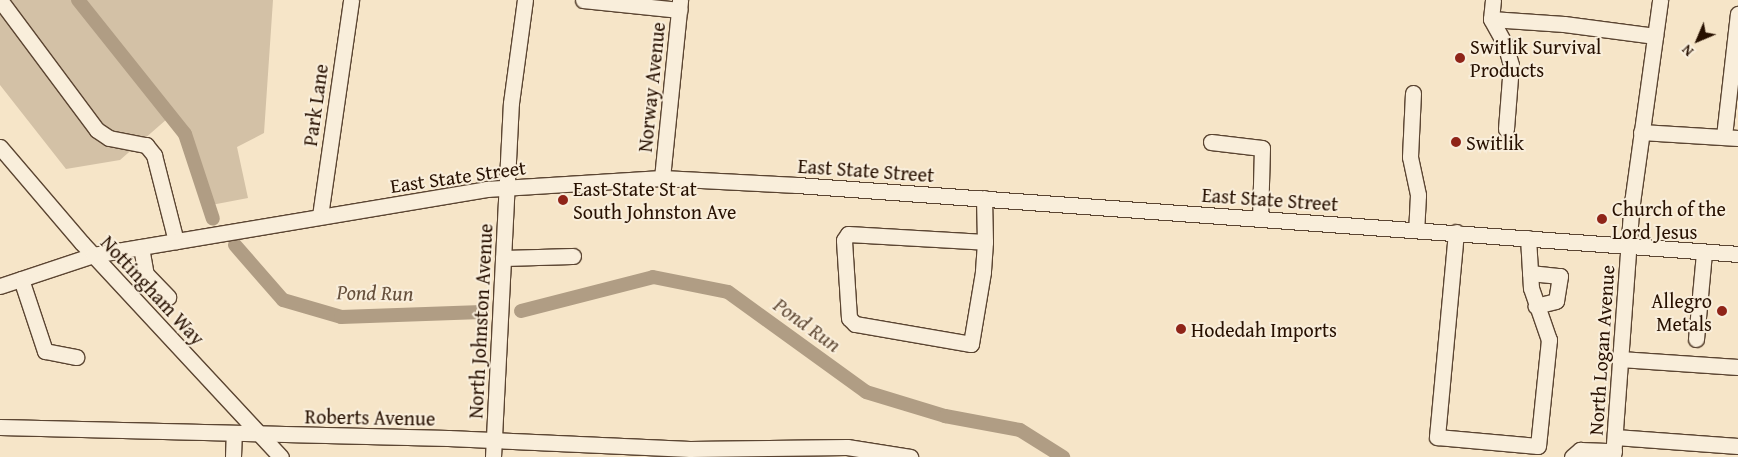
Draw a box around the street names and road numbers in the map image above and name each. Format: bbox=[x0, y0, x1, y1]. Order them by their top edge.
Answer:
street label: Norway Avenue bbox=[632, 21, 670, 153]
street label: Park Lane bbox=[297, 62, 333, 148]
street label: East State Street bbox=[797, 153, 935, 187]
street label: East State Street bbox=[389, 155, 527, 197]
street label: East State Street bbox=[1201, 182, 1339, 216]
street label: North Johnston Avenue bbox=[463, 223, 497, 419]
street label: Nottingham Way bbox=[96, 230, 210, 350]
street label: North Logan Avenue bbox=[1583, 264, 1619, 436]
street label: Roberts Avenue bbox=[305, 404, 435, 430]

